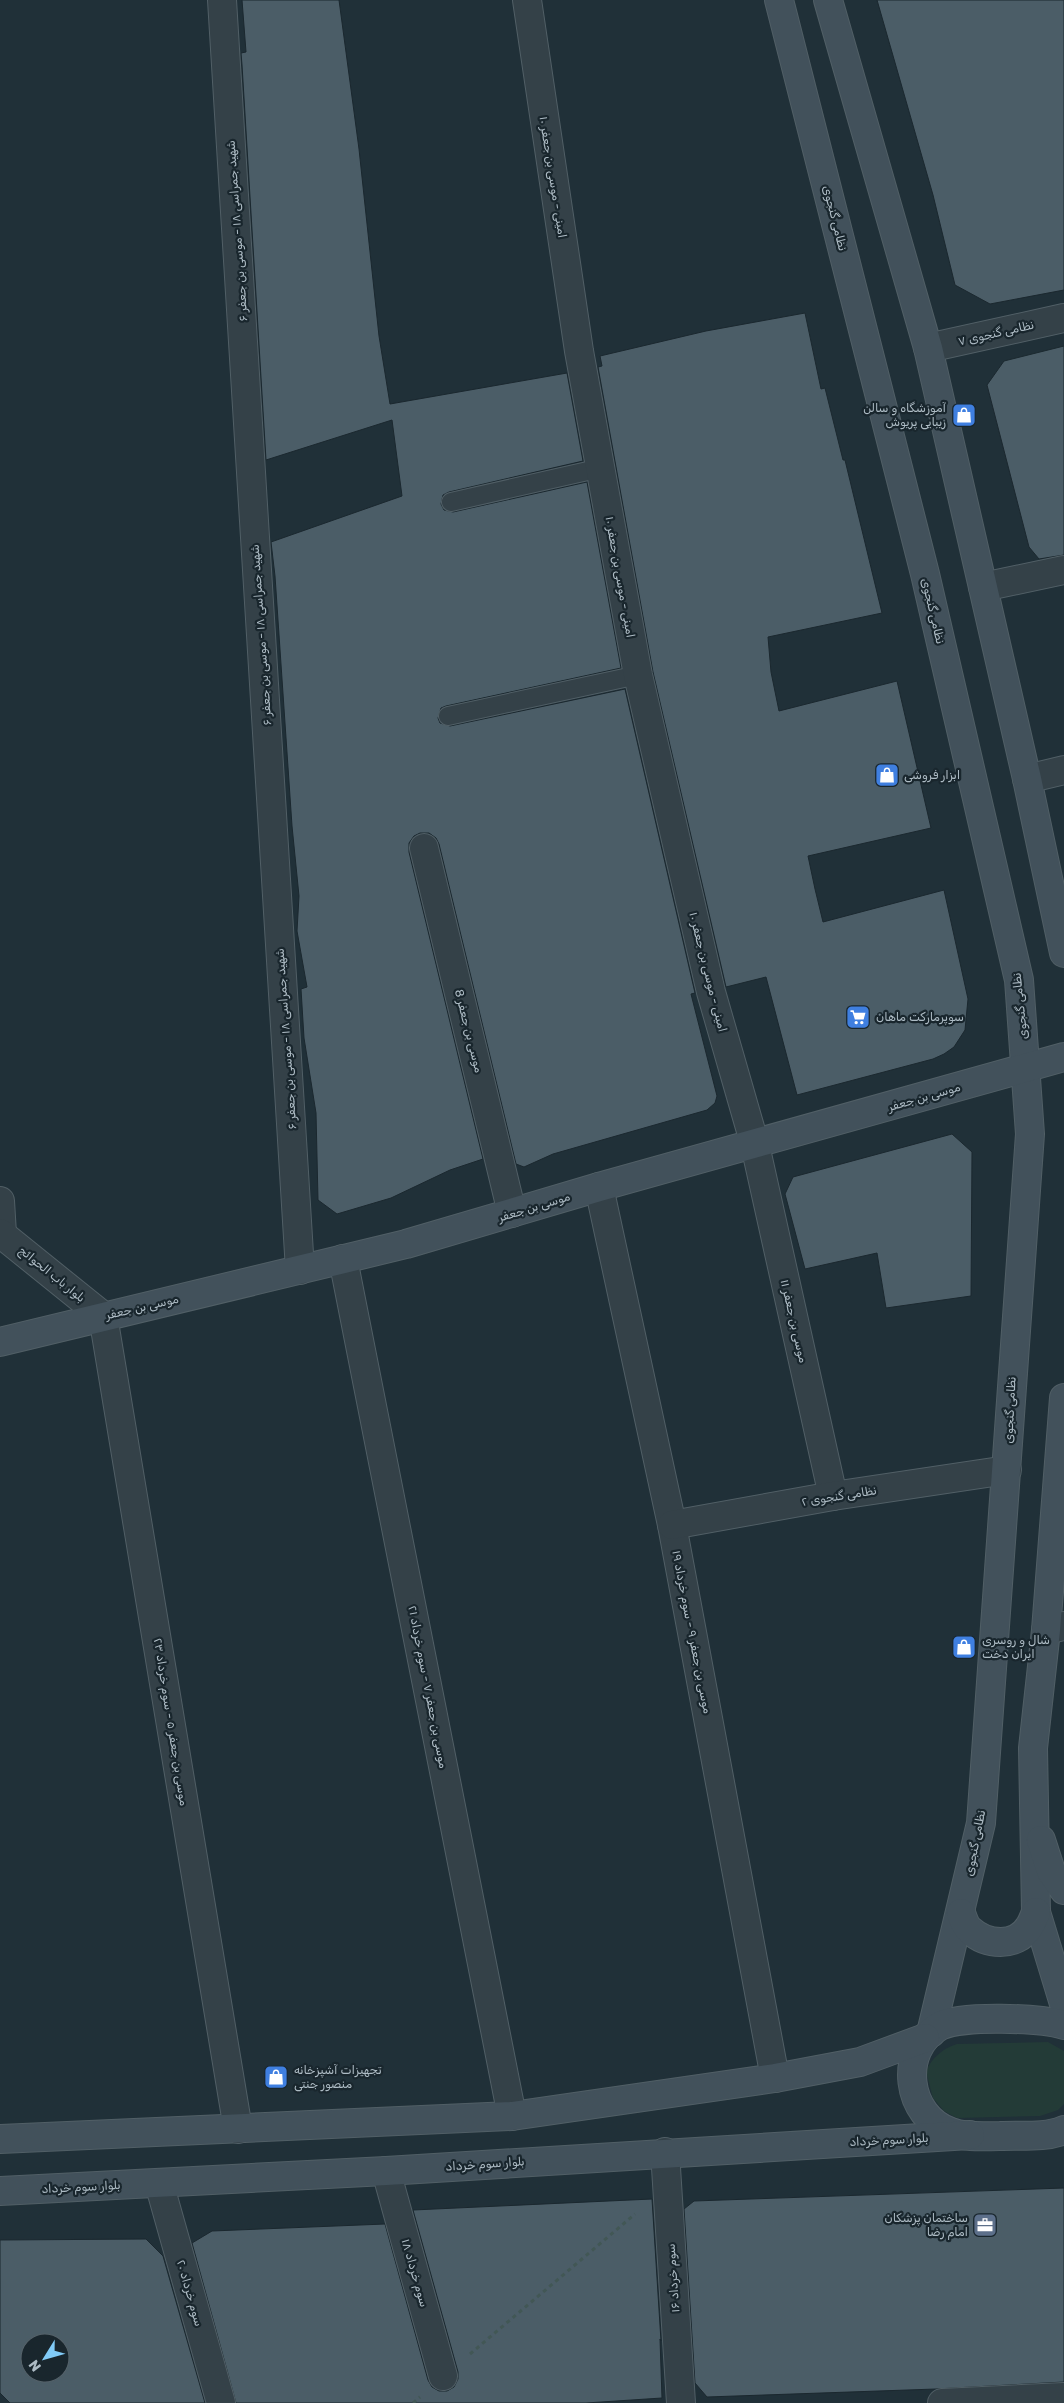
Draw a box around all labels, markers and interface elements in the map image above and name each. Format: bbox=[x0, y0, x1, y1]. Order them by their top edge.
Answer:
street label: امینی - موسی بن جعفر ۱۰ bbox=[535, 115, 570, 239]
street label: شهید جمراسی ۱۸ - موسی بن جعفر ۶ bbox=[224, 140, 251, 322]
street label: نظامی گنجوی bbox=[819, 184, 850, 252]
street label: نظامی گنجوی ۷ bbox=[957, 317, 1036, 350]
place label: آموزشگاه و سالن زیبایی پریوش bbox=[863, 401, 947, 430]
shop icon: آموزشگاه و سالن زیبایی پریوش bbox=[951, 402, 977, 428]
street label: امینی - موسی بن جعفر ۱۰ bbox=[601, 515, 638, 639]
street label: شهید جمراسی ۱۸ - موسی بن جعفر ۶ bbox=[248, 544, 275, 726]
street label: نظامی گنجوی bbox=[918, 577, 947, 645]
shop icon: ابزار فروشی bbox=[874, 762, 900, 788]
place label: ابزار فروشی bbox=[904, 768, 960, 783]
street label: امینی - موسی بن جعفر ۱۰ bbox=[685, 911, 730, 1034]
street label: شهید جمراسی ۱۸ - موسی بن جعفر ۶ bbox=[273, 948, 300, 1130]
street label: نظامی گنجوی bbox=[1010, 972, 1031, 1040]
street label: موسی بن جعفر 8 bbox=[451, 988, 486, 1075]
supermarket icon: سوپرمارکت ماهان bbox=[845, 1004, 871, 1030]
place label: سوپرمارکت ماهان bbox=[876, 1010, 964, 1025]
street label: موسی بن جعفر bbox=[885, 1080, 963, 1115]
street label: موسی بن جعفر bbox=[495, 1189, 572, 1226]
street label: بلوار باب الحوائج bbox=[15, 1243, 88, 1307]
street label: موسی بن جعفر ۱۱ bbox=[777, 1278, 810, 1365]
street label: موسی بن جعفر bbox=[103, 1292, 181, 1323]
street label: نظامی گنجوی bbox=[1001, 1376, 1020, 1444]
street label: نظامی گنجوی ۲ bbox=[800, 1483, 878, 1510]
street label: موسی بن جعفر ۹ - سوم خرداد ۱۹ bbox=[667, 1549, 715, 1716]
street label: موسی بن جعفر ۷ - سوم خرداد ۲۱ bbox=[403, 1604, 451, 1770]
place label: شال و روسری ایران دخت bbox=[982, 1633, 1050, 1662]
shop icon: شال و روسری ایران دخت bbox=[951, 1634, 977, 1660]
street label: موسی بن جعفر ۵ - سوم خرداد ۲۳ bbox=[149, 1637, 191, 1808]
street label: نظامی گنجوی bbox=[962, 1809, 989, 1877]
place label: تجهیزات آشپزخانه منصور جنتی bbox=[294, 2063, 382, 2092]
shop icon: تجهیزات آشپزخانه منصور جنتی bbox=[263, 2064, 289, 2090]
street label: بلوار سوم خرداد bbox=[849, 2131, 929, 2151]
street label: بلوار سوم خرداد bbox=[445, 2154, 525, 2176]
street label: بلوار سوم خرداد bbox=[41, 2178, 121, 2198]
place label: ساختمان پزشکان امام رضا bbox=[885, 2211, 968, 2241]
office icon: ساختمان پزشکان امام رضا bbox=[972, 2212, 998, 2238]
street label: سوم خرداد ۱۸ bbox=[397, 2237, 431, 2309]
street label: سوم خرداد ۱۶ bbox=[664, 2243, 684, 2313]
street label: سوم خرداد ۲۰ bbox=[172, 2258, 206, 2329]
north arrow bbox=[20, 2333, 70, 2383]
text: N bbox=[25, 2356, 45, 2375]

